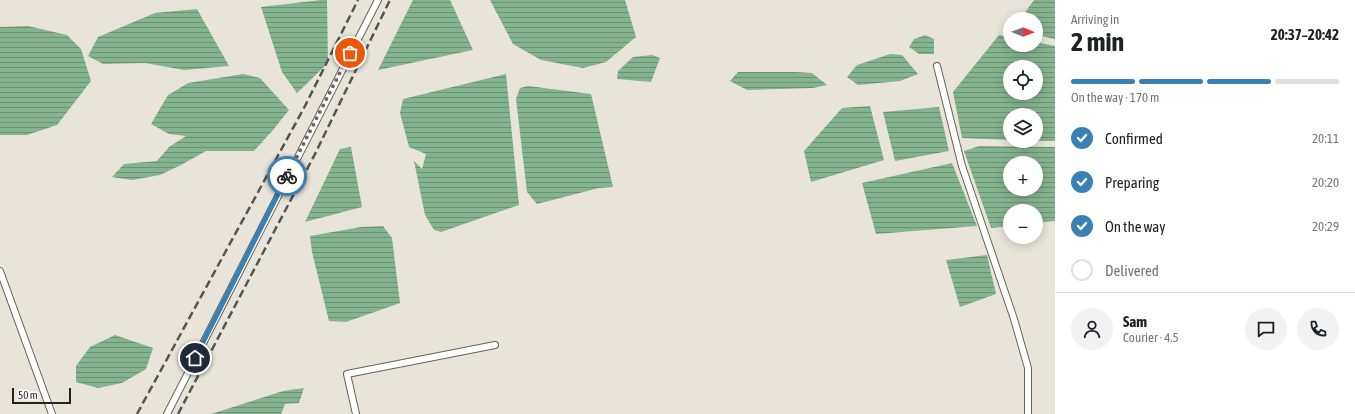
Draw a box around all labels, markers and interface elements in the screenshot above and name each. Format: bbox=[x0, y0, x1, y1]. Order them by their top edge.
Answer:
north arrow bbox=[1003, 12, 1043, 52]
map controls bbox=[1003, 12, 1043, 244]
text: Arriving in bbox=[1071, 12, 1119, 27]
text: 20:37–20:42 bbox=[1271, 26, 1339, 43]
text: 2 min bbox=[1071, 27, 1124, 57]
pin bbox=[333, 36, 367, 70]
icon: bag bbox=[339, 42, 361, 64]
button: locate bbox=[1003, 60, 1043, 100]
text: On the way · 170 m bbox=[1071, 90, 1159, 105]
button: layers bbox=[1003, 108, 1043, 148]
icon: check bbox=[1071, 127, 1093, 149]
text: Confirmed bbox=[1105, 130, 1163, 147]
text: 20:11 bbox=[1312, 131, 1339, 146]
courier bbox=[267, 156, 307, 196]
button: + bbox=[1003, 156, 1043, 196]
icon: bike bbox=[276, 165, 298, 187]
icon: check bbox=[1071, 171, 1093, 193]
text: Preparing bbox=[1105, 174, 1159, 191]
text: 20:20 bbox=[1312, 175, 1339, 190]
button: − bbox=[1003, 204, 1043, 244]
icon: check bbox=[1071, 215, 1093, 237]
text: On the way bbox=[1105, 218, 1166, 235]
text: 20:29 bbox=[1312, 219, 1339, 234]
text: Delivered bbox=[1105, 262, 1159, 279]
button: person bbox=[1071, 308, 1113, 350]
button: chat bbox=[1245, 308, 1287, 350]
button: phone bbox=[1297, 308, 1339, 350]
text: Sam bbox=[1123, 313, 1147, 330]
text: Courier · 4.5 bbox=[1123, 330, 1179, 345]
pin bbox=[178, 341, 212, 375]
icon: home bbox=[184, 347, 206, 369]
scale bar bbox=[12, 386, 71, 405]
text: 50 m bbox=[18, 389, 38, 401]

